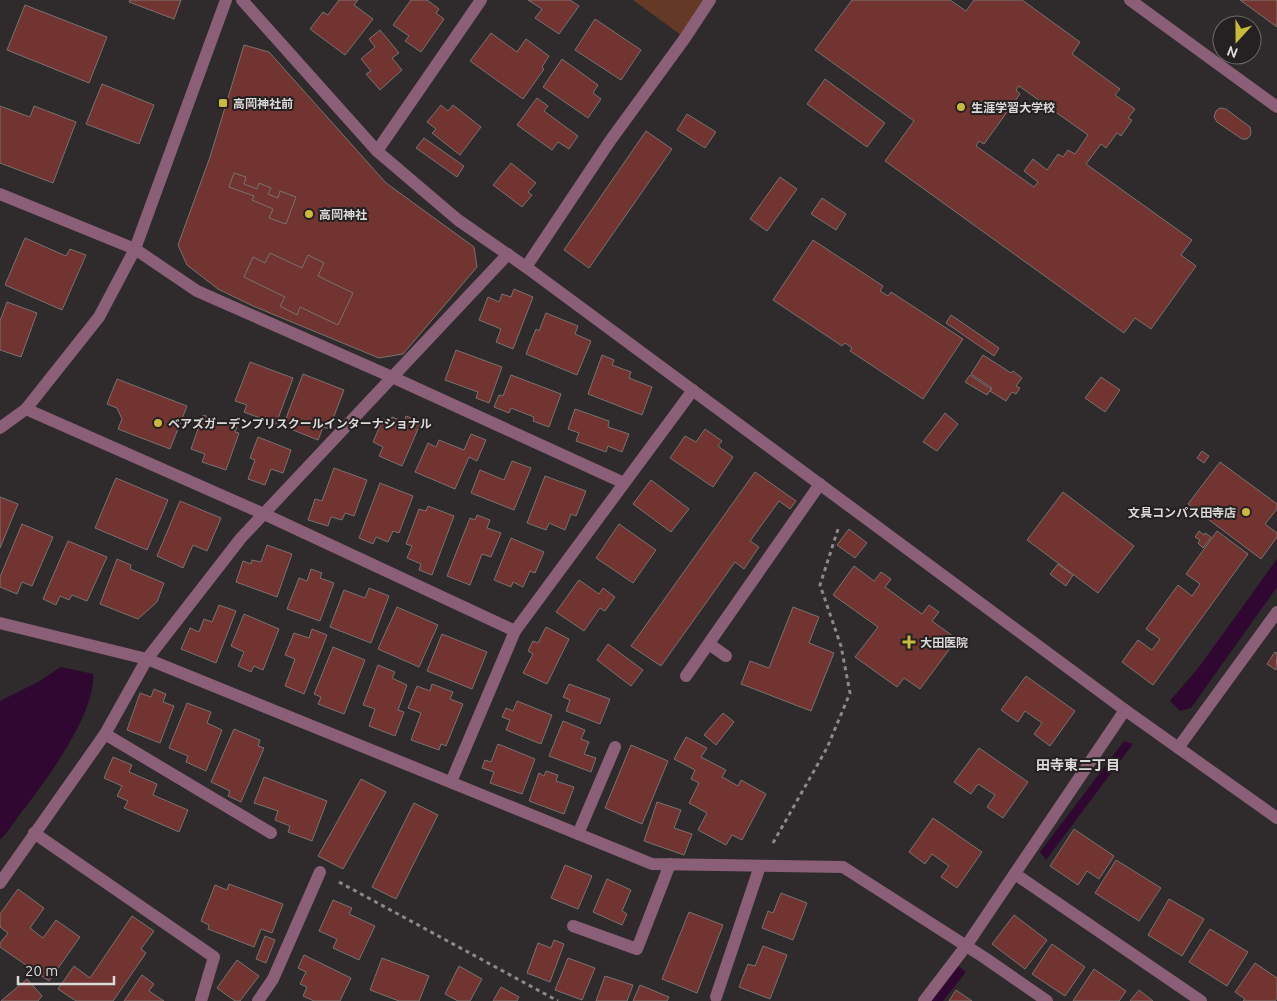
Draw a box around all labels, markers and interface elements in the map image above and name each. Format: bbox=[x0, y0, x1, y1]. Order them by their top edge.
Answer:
north arrow bbox=[1212, 15, 1262, 65]
text: N bbox=[1225, 43, 1240, 61]
marker: 高岡神社前 bbox=[217, 97, 229, 109]
place label: 高岡神社前 bbox=[233, 97, 293, 110]
marker: 生涯学習大学校 bbox=[955, 101, 967, 113]
place label: 生涯学習大学校 bbox=[971, 101, 1055, 114]
marker: 高岡神社 bbox=[303, 208, 315, 220]
place label: 高岡神社 bbox=[319, 208, 367, 221]
marker: ベアズガーデンプリスクールインターナショナル bbox=[152, 417, 164, 429]
place label: ベアズガーデンプリスクールインターナショナル bbox=[168, 417, 432, 430]
place label: 文具コンパス田寺店 bbox=[1128, 506, 1236, 519]
marker: 文具コンパス田寺店 bbox=[1240, 506, 1252, 518]
marker: 大田医院 bbox=[902, 635, 916, 649]
place label: 大田医院 bbox=[920, 636, 968, 649]
district label: 田寺東二丁目 bbox=[1036, 757, 1120, 773]
scale bar bbox=[18, 954, 114, 986]
text: 20 m bbox=[25, 962, 58, 979]

